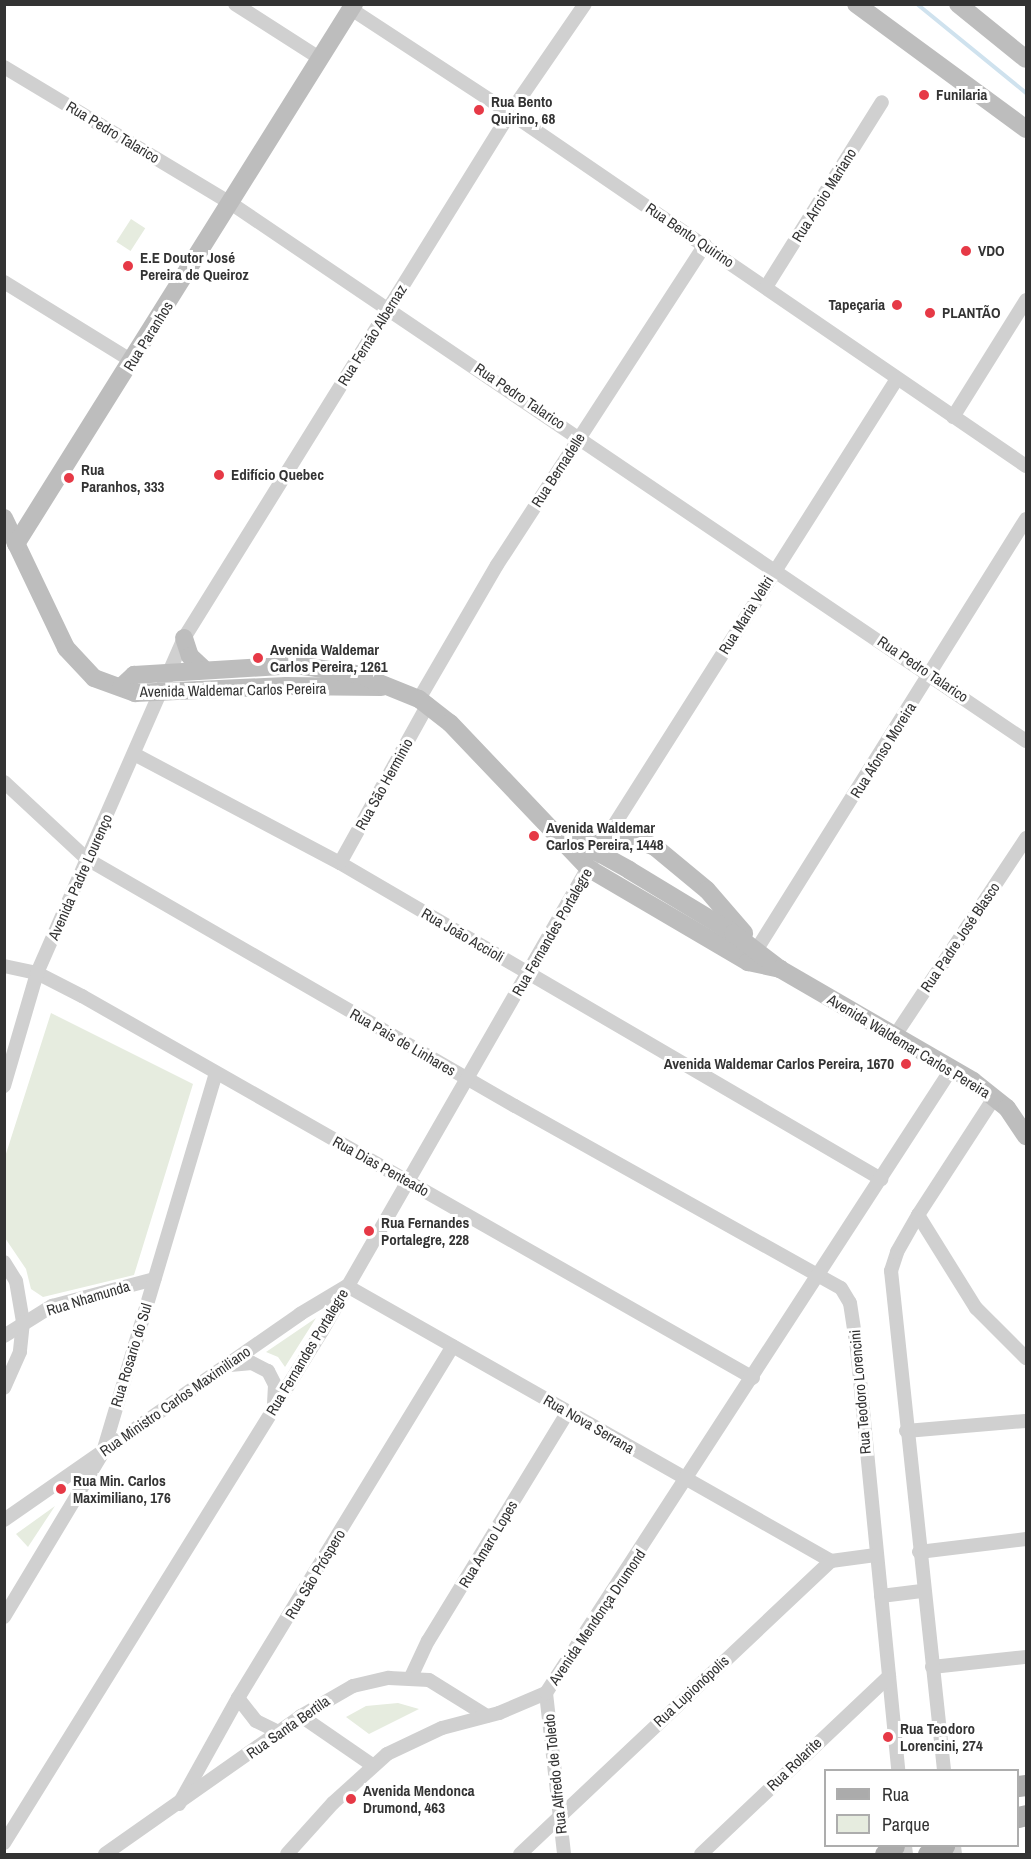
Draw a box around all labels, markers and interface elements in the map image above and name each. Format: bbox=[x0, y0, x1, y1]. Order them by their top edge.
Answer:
place label: Funilaria bbox=[936, 86, 987, 104]
marker: Funilaria bbox=[917, 88, 931, 102]
place label: Rua Bento Quirino, 68 bbox=[491, 92, 555, 127]
street label: Rua Pedro Talarico bbox=[63, 97, 163, 167]
marker: Rua Bento Quirino, 68 bbox=[472, 103, 486, 117]
street label: Rua Arroio Mariano bbox=[788, 144, 860, 246]
street label: Rua Bento Quirino bbox=[642, 199, 738, 271]
place label: VDO bbox=[978, 242, 1005, 260]
marker: VDO bbox=[959, 244, 973, 258]
place label: E.E Doutor José Pereira de Queiroz bbox=[140, 248, 249, 283]
marker: E.E Doutor José Pereira de Queiroz bbox=[121, 259, 135, 273]
street label: Rua Fernão Albernaz bbox=[334, 281, 410, 389]
place label: Tapeçaria bbox=[828, 296, 885, 314]
street label: Rua Paranhos bbox=[120, 298, 176, 374]
marker: Tapeçaria bbox=[890, 298, 904, 312]
place label: PLANTÃO bbox=[942, 304, 1001, 322]
marker: PLANTÃO bbox=[923, 306, 937, 320]
street label: Rua Pedro Talarico bbox=[471, 359, 569, 433]
street label: Rua Bernadelle bbox=[527, 430, 589, 510]
place label: Rua Paranhos, 333 bbox=[81, 460, 164, 495]
place label: Edifício Quebec bbox=[231, 466, 324, 484]
marker: Edifício Quebec bbox=[212, 468, 226, 482]
marker: Rua Paranhos, 333 bbox=[62, 471, 76, 485]
street label: Rua Maria Veltri bbox=[715, 573, 777, 657]
street label: Rua Pedro Talarico bbox=[874, 632, 972, 706]
place label: Avenida Waldemar Carlos Pereira, 1261 bbox=[270, 640, 388, 675]
marker: Avenida Waldemar Carlos Pereira, 1261 bbox=[251, 651, 265, 665]
street label: Avenida Waldemar Carlos Pereira bbox=[140, 679, 326, 701]
street label: Rua Afonso Moreira bbox=[846, 699, 920, 801]
street label: Rua São Herminio bbox=[351, 735, 417, 833]
street label: Avenida Padre Lourenço bbox=[44, 811, 116, 943]
place label: Avenida Waldemar Carlos Pereira, 1448 bbox=[546, 818, 664, 853]
marker: Avenida Waldemar Carlos Pereira, 1448 bbox=[527, 829, 541, 843]
street label: Rua Fernandes Portalegre bbox=[508, 865, 596, 999]
street label: Rua Padre José Blasco bbox=[917, 879, 1003, 995]
street label: Rua João Accioli bbox=[418, 904, 508, 966]
street label: Avenida Waldemar Carlos Pereira bbox=[824, 990, 994, 1102]
street label: Rua Pais de Linhares bbox=[347, 1004, 459, 1080]
place label: Avenida Waldemar Carlos Pereira, 1670 bbox=[664, 1055, 894, 1073]
marker: Avenida Waldemar Carlos Pereira, 1670 bbox=[899, 1057, 913, 1071]
street label: Rua Dias Penteado bbox=[330, 1132, 432, 1200]
place label: Rua Fernandes Portalegre, 228 bbox=[381, 1213, 469, 1248]
marker: Rua Fernandes Portalegre, 228 bbox=[362, 1224, 376, 1238]
street label: Rua Nhamunda bbox=[44, 1277, 132, 1319]
street label: Rua Fernandes Portalegre bbox=[262, 1286, 352, 1418]
street label: Rua Rosario do Sul bbox=[107, 1301, 155, 1409]
street label: Rua Teodoro Lorencini bbox=[846, 1329, 874, 1455]
street label: Rua Ministro Carlos Maximiliano bbox=[96, 1342, 254, 1460]
street label: Rua Nova Serrana bbox=[540, 1391, 638, 1457]
place label: Rua Min. Carlos Maximiliano, 176 bbox=[73, 1471, 171, 1506]
marker: Rua Min. Carlos Maximiliano, 176 bbox=[54, 1482, 68, 1496]
street label: Rua Amaro Lopes bbox=[455, 1497, 521, 1591]
street label: Rua São Próspero bbox=[281, 1526, 349, 1622]
street label: Avenida Mendonça Drumond bbox=[545, 1546, 649, 1688]
street label: Rua Lupionópolis bbox=[650, 1652, 732, 1730]
street label: Rua Santa Bertila bbox=[243, 1692, 333, 1762]
street label: Rua Alfredo de Toledo bbox=[540, 1713, 570, 1835]
place label: Rua Teodoro Lorencini, 274 bbox=[900, 1719, 983, 1754]
marker: Rua Teodoro Lorencini, 274 bbox=[881, 1730, 895, 1744]
street label: Rua Rolarite bbox=[763, 1734, 825, 1794]
legend bbox=[824, 1769, 1019, 1847]
place label: Avenida Mendonca Drumond, 463 bbox=[363, 1781, 475, 1816]
text: Rua bbox=[882, 1782, 909, 1807]
marker: Avenida Mendonca Drumond, 463 bbox=[344, 1792, 358, 1806]
text: Parque bbox=[882, 1812, 930, 1837]

